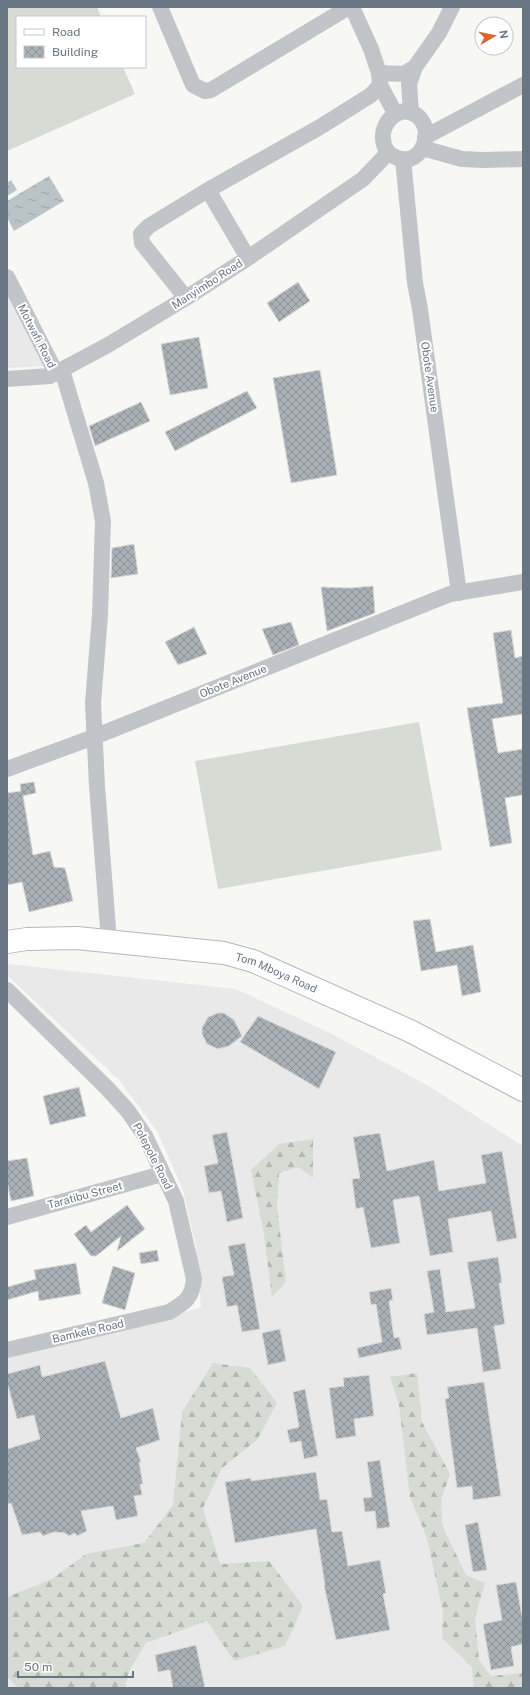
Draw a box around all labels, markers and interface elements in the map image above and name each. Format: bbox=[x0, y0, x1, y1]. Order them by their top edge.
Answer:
legend bbox=[16, 16, 146, 68]
north arrow bbox=[474, 16, 514, 56]
text: Road bbox=[52, 25, 80, 39]
text: N bbox=[497, 29, 510, 40]
text: Building bbox=[52, 45, 98, 59]
street label: Manyimbo Road bbox=[170, 257, 244, 311]
street label: Motwafi Road bbox=[16, 302, 58, 370]
street label: Obote Avenue bbox=[419, 341, 441, 413]
street label: Obote Avenue bbox=[198, 662, 268, 700]
street label: Tom Mboya Road bbox=[234, 951, 319, 995]
street label: Polepole Road bbox=[131, 1121, 175, 1191]
street label: Taratibu Street bbox=[46, 1179, 124, 1211]
street label: Bamkele Road bbox=[51, 1317, 125, 1345]
scale bar bbox=[18, 1653, 133, 1679]
text: 50 m bbox=[24, 1660, 52, 1674]

